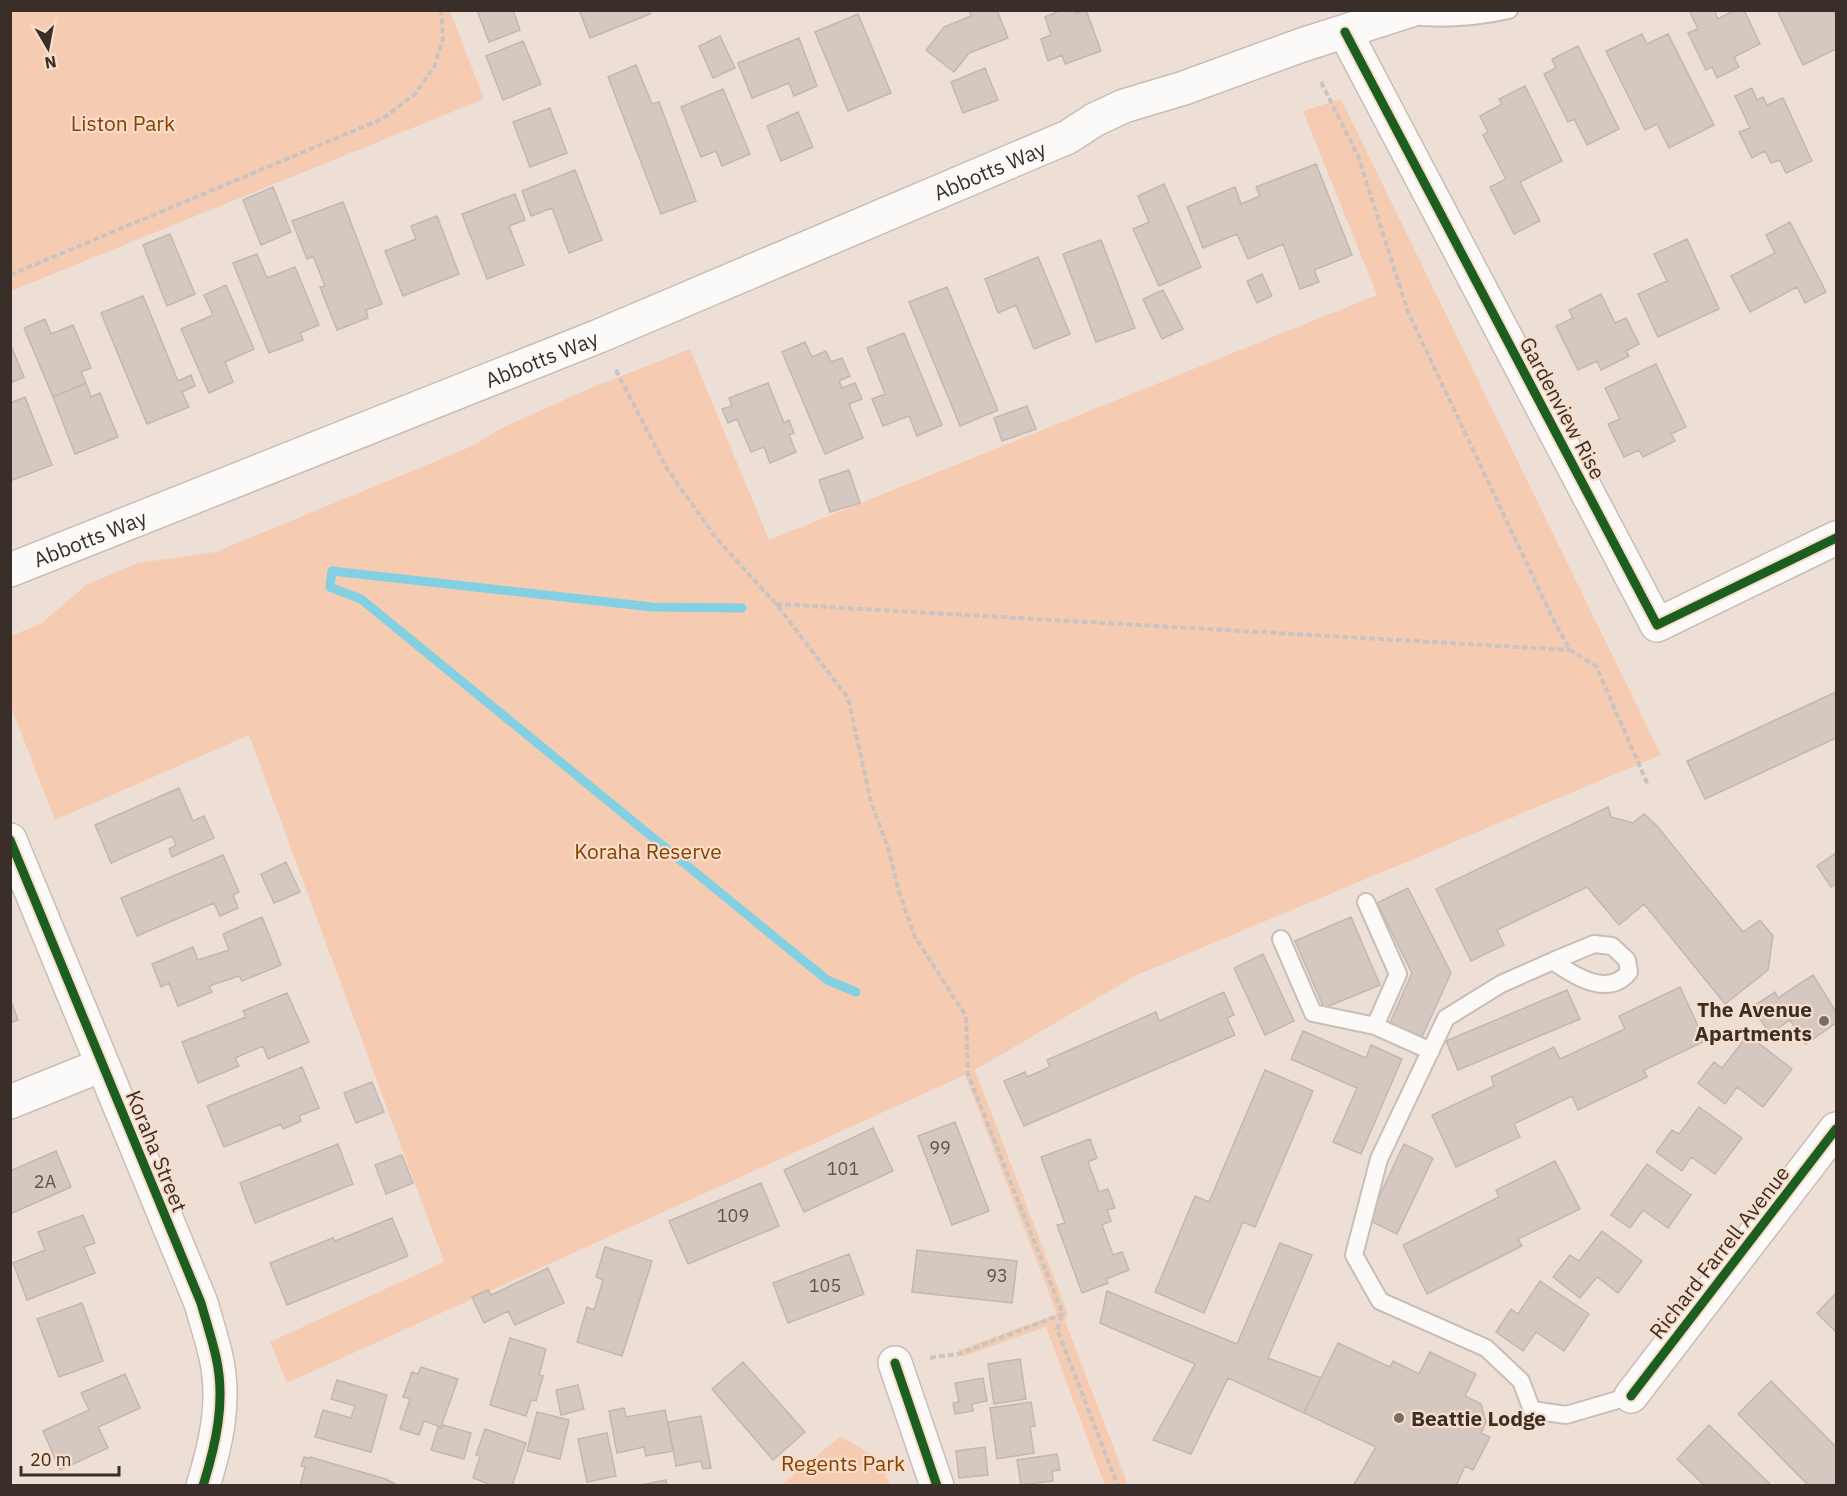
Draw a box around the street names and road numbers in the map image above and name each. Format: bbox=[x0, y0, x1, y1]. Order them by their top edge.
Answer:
street label: Abbotts Way bbox=[929, 134, 1050, 207]
street label: Abbotts Way bbox=[481, 324, 603, 394]
street label: Gardenview Rise bbox=[1514, 332, 1612, 484]
street label: Abbotts Way bbox=[29, 503, 151, 573]
street label: Koraha Street bbox=[120, 1086, 194, 1216]
street label: Richard Farrell Avenue bbox=[1643, 1160, 1795, 1344]

